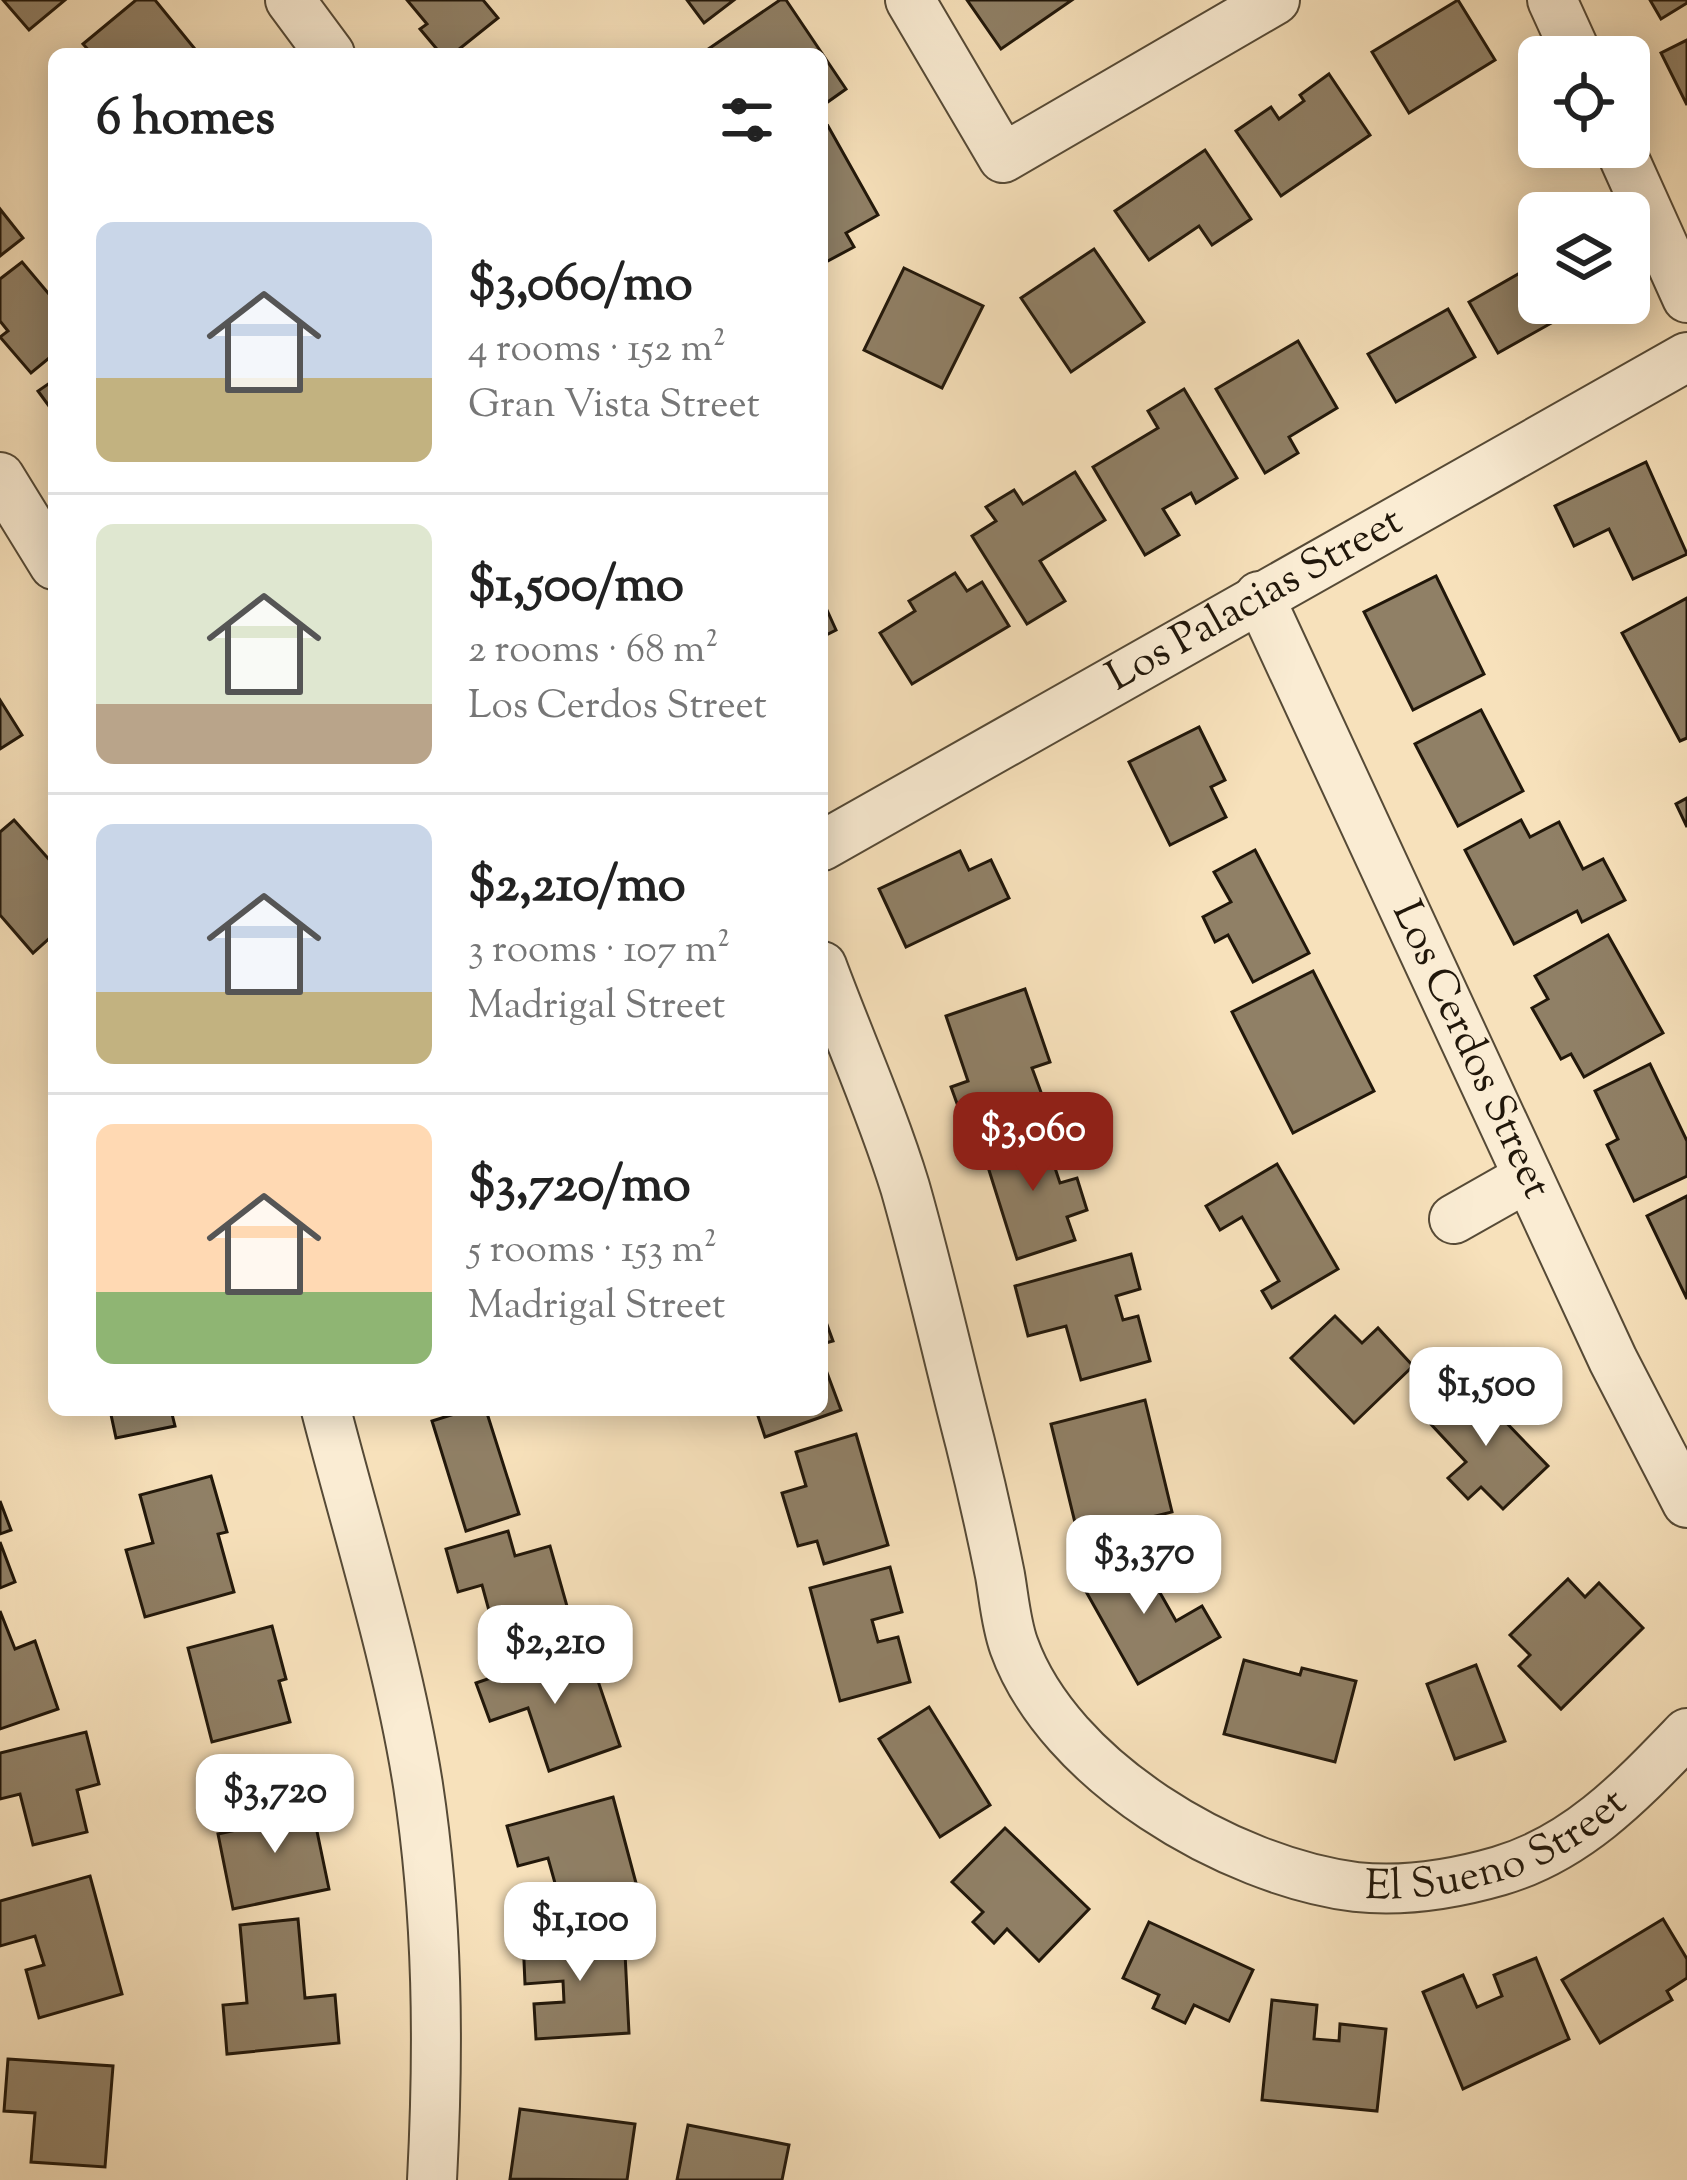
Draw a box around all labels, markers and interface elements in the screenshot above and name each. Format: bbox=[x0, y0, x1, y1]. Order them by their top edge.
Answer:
map controls bbox=[1518, 36, 1650, 324]
button: locate bbox=[1518, 36, 1650, 168]
text: 6 homes bbox=[96, 84, 275, 157]
icon: filters bbox=[714, 87, 780, 153]
button: layers bbox=[1518, 192, 1650, 324]
text: $3,060/mo bbox=[468, 250, 693, 323]
icon: home bbox=[192, 270, 336, 414]
text: 4 rooms · 152 m² bbox=[468, 323, 726, 379]
text: Gran Vista Street bbox=[468, 379, 760, 435]
street label: Los Palacias Street bbox=[1097, 493, 1414, 708]
text: $1,500/mo bbox=[468, 551, 684, 624]
icon: home bbox=[192, 572, 336, 716]
text: 2 rooms · 68 m² bbox=[468, 624, 718, 680]
text: Los Cerdos Street bbox=[468, 680, 767, 736]
text: $2,210/mo bbox=[468, 851, 686, 924]
icon: home bbox=[192, 872, 336, 1016]
street label: Los Cerdos Street bbox=[1375, 892, 1565, 1209]
text: 3 rooms · 107 m² bbox=[468, 924, 730, 980]
text: Madrigal Street bbox=[468, 980, 725, 1036]
pin: $3,060 bbox=[935, 1092, 1131, 1194]
text: $3,060 bbox=[980, 1103, 1086, 1159]
text: $3,720/mo bbox=[468, 1151, 691, 1224]
icon: home bbox=[192, 1172, 336, 1316]
text: 5 rooms · 153 m² bbox=[468, 1224, 717, 1280]
text: Madrigal Street bbox=[468, 1280, 725, 1336]
pin: $1,500 bbox=[1388, 1347, 1584, 1449]
text: $1,500 bbox=[1436, 1358, 1536, 1414]
pin: $3,370 bbox=[1046, 1515, 1242, 1617]
text: $3,370 bbox=[1093, 1526, 1195, 1582]
pin: $2,210 bbox=[457, 1605, 653, 1707]
text: $2,210 bbox=[505, 1616, 605, 1672]
pin: $3,720 bbox=[177, 1754, 373, 1856]
text: $3,720 bbox=[223, 1765, 327, 1821]
street label: El Sueno Street bbox=[1364, 1775, 1642, 1919]
pin: $1,100 bbox=[482, 1882, 678, 1984]
text: $1,100 bbox=[531, 1893, 629, 1949]

